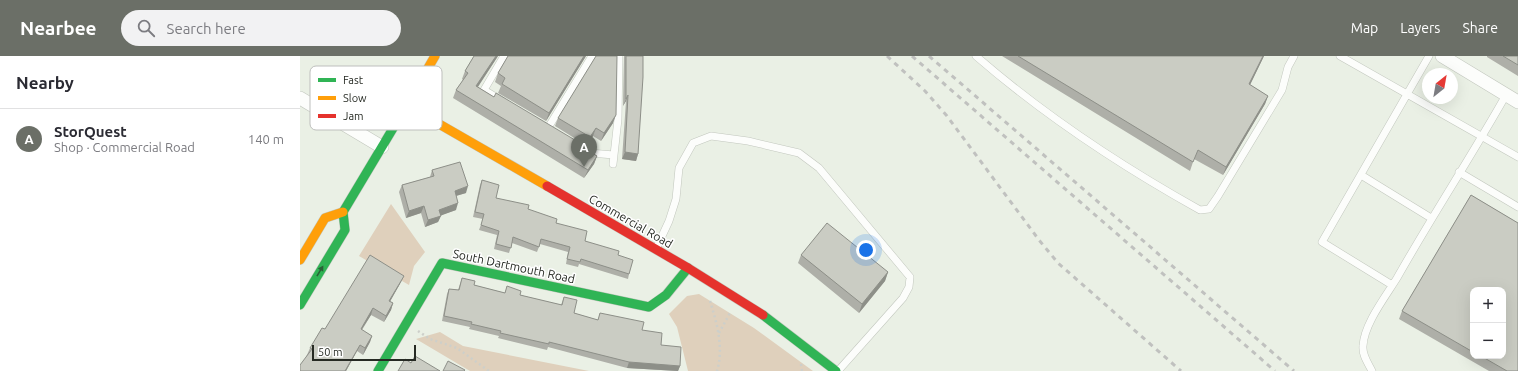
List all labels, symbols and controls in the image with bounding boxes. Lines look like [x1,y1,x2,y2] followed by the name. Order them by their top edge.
[121,10,401,46] search box
[20,17,97,39] text: Nearbee
[135,17,157,39] icon: search
[167,20,246,37] text: Search here
[1351,20,1378,36] text: Map
[1400,20,1440,36] text: Layers
[1462,20,1498,36] text: Share
[310,66,442,130] legend
[1422,68,1458,104] north arrow
[16,73,74,92] text: Nearby
[343,74,364,86] text: Fast
[343,92,367,104] text: Slow
[343,110,364,122] text: Jam
[54,123,127,140] text: StorQuest
[24,132,34,146] text: A
[248,132,284,146] text: 140 m
[571,134,597,167] pin: A
[54,140,195,154] text: Shop · Commercial Road
[587,192,675,250] street label: Commercial Road
[856,240,876,260] your location
[452,247,576,285] street label: South Dartmouth Road
[317,265,324,277] one-way arrow
[1470,287,1506,359] map controls
[1470,287,1506,323] button: +
[1470,323,1506,359] button: −
[312,343,416,362] scale bar
[318,346,342,358] text: 50 m

